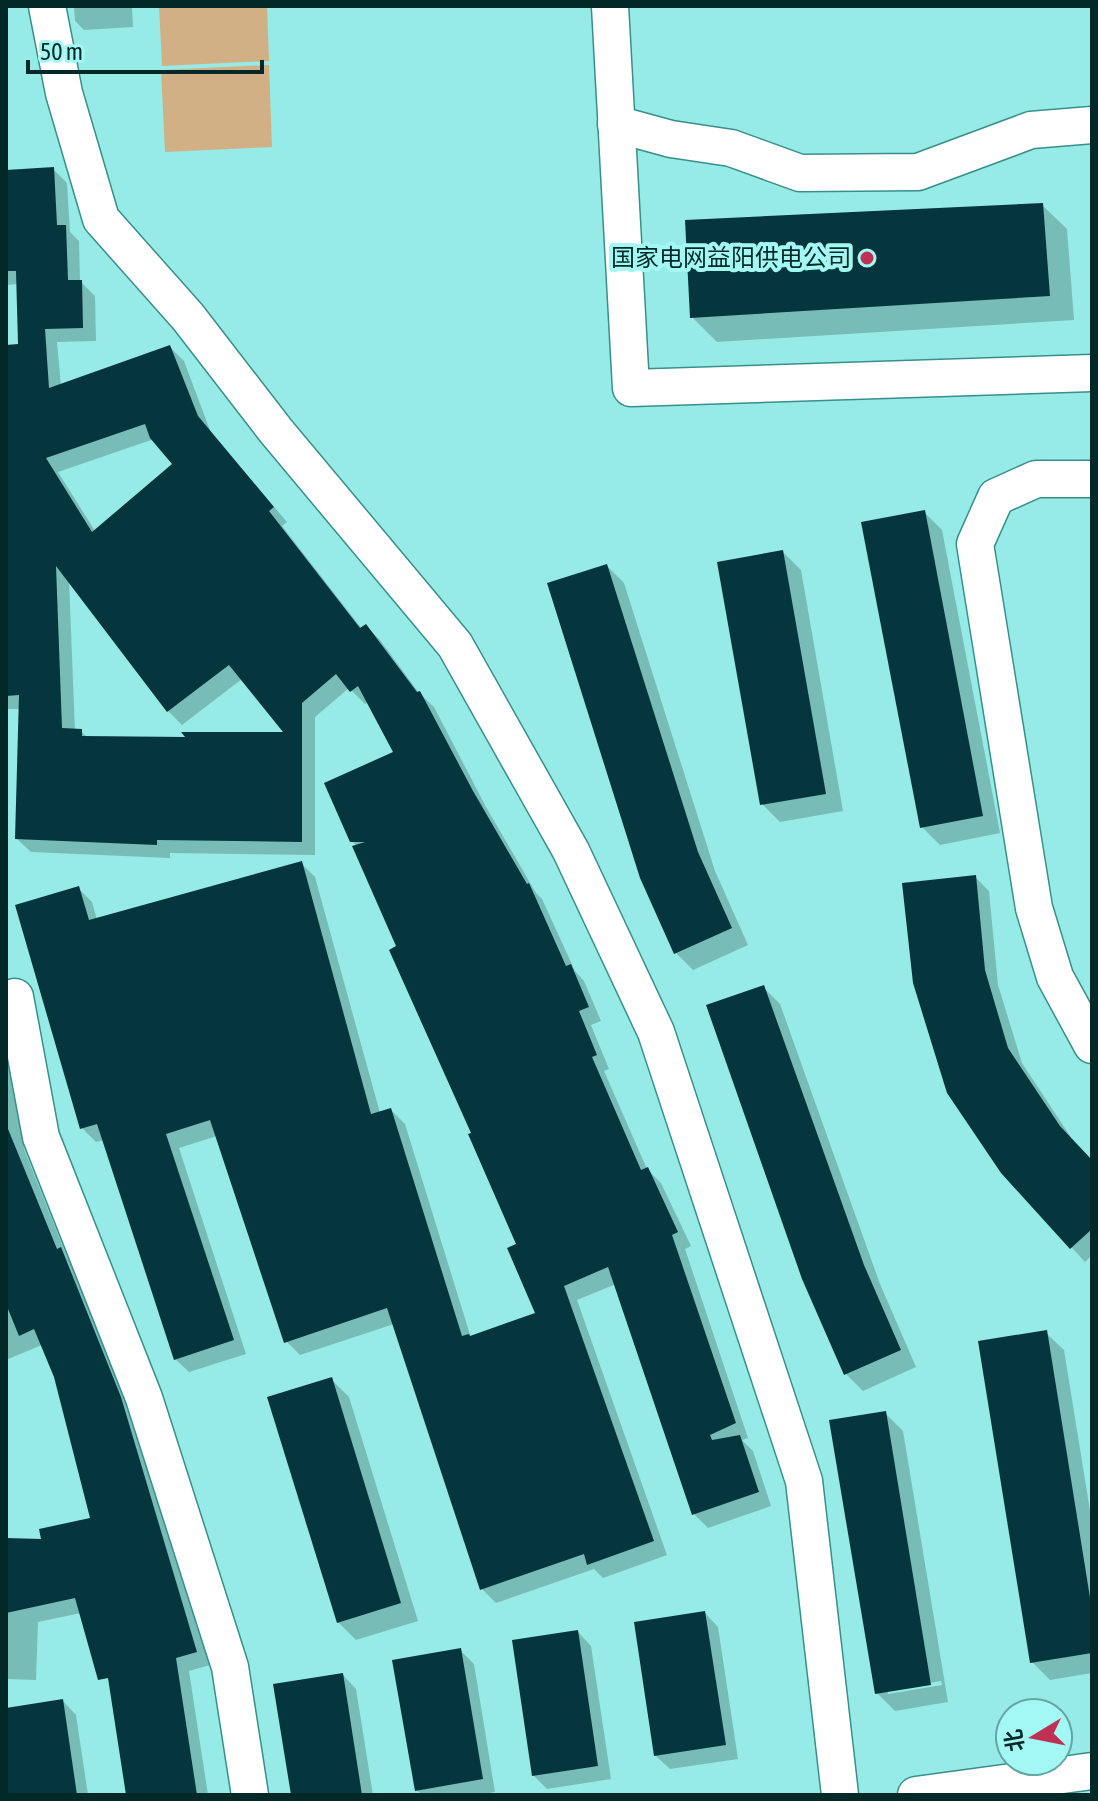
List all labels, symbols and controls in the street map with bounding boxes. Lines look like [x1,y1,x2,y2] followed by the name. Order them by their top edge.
[28,24,262,74] scale bar
[40,38,83,65] text: 50 m
[611,244,851,271] place label: 国家电网益阳供电公司
[858,249,876,267] marker: 国家电网益阳供电公司
[994,1697,1074,1777] north arrow
[1000,1727,1029,1754] text: 北

